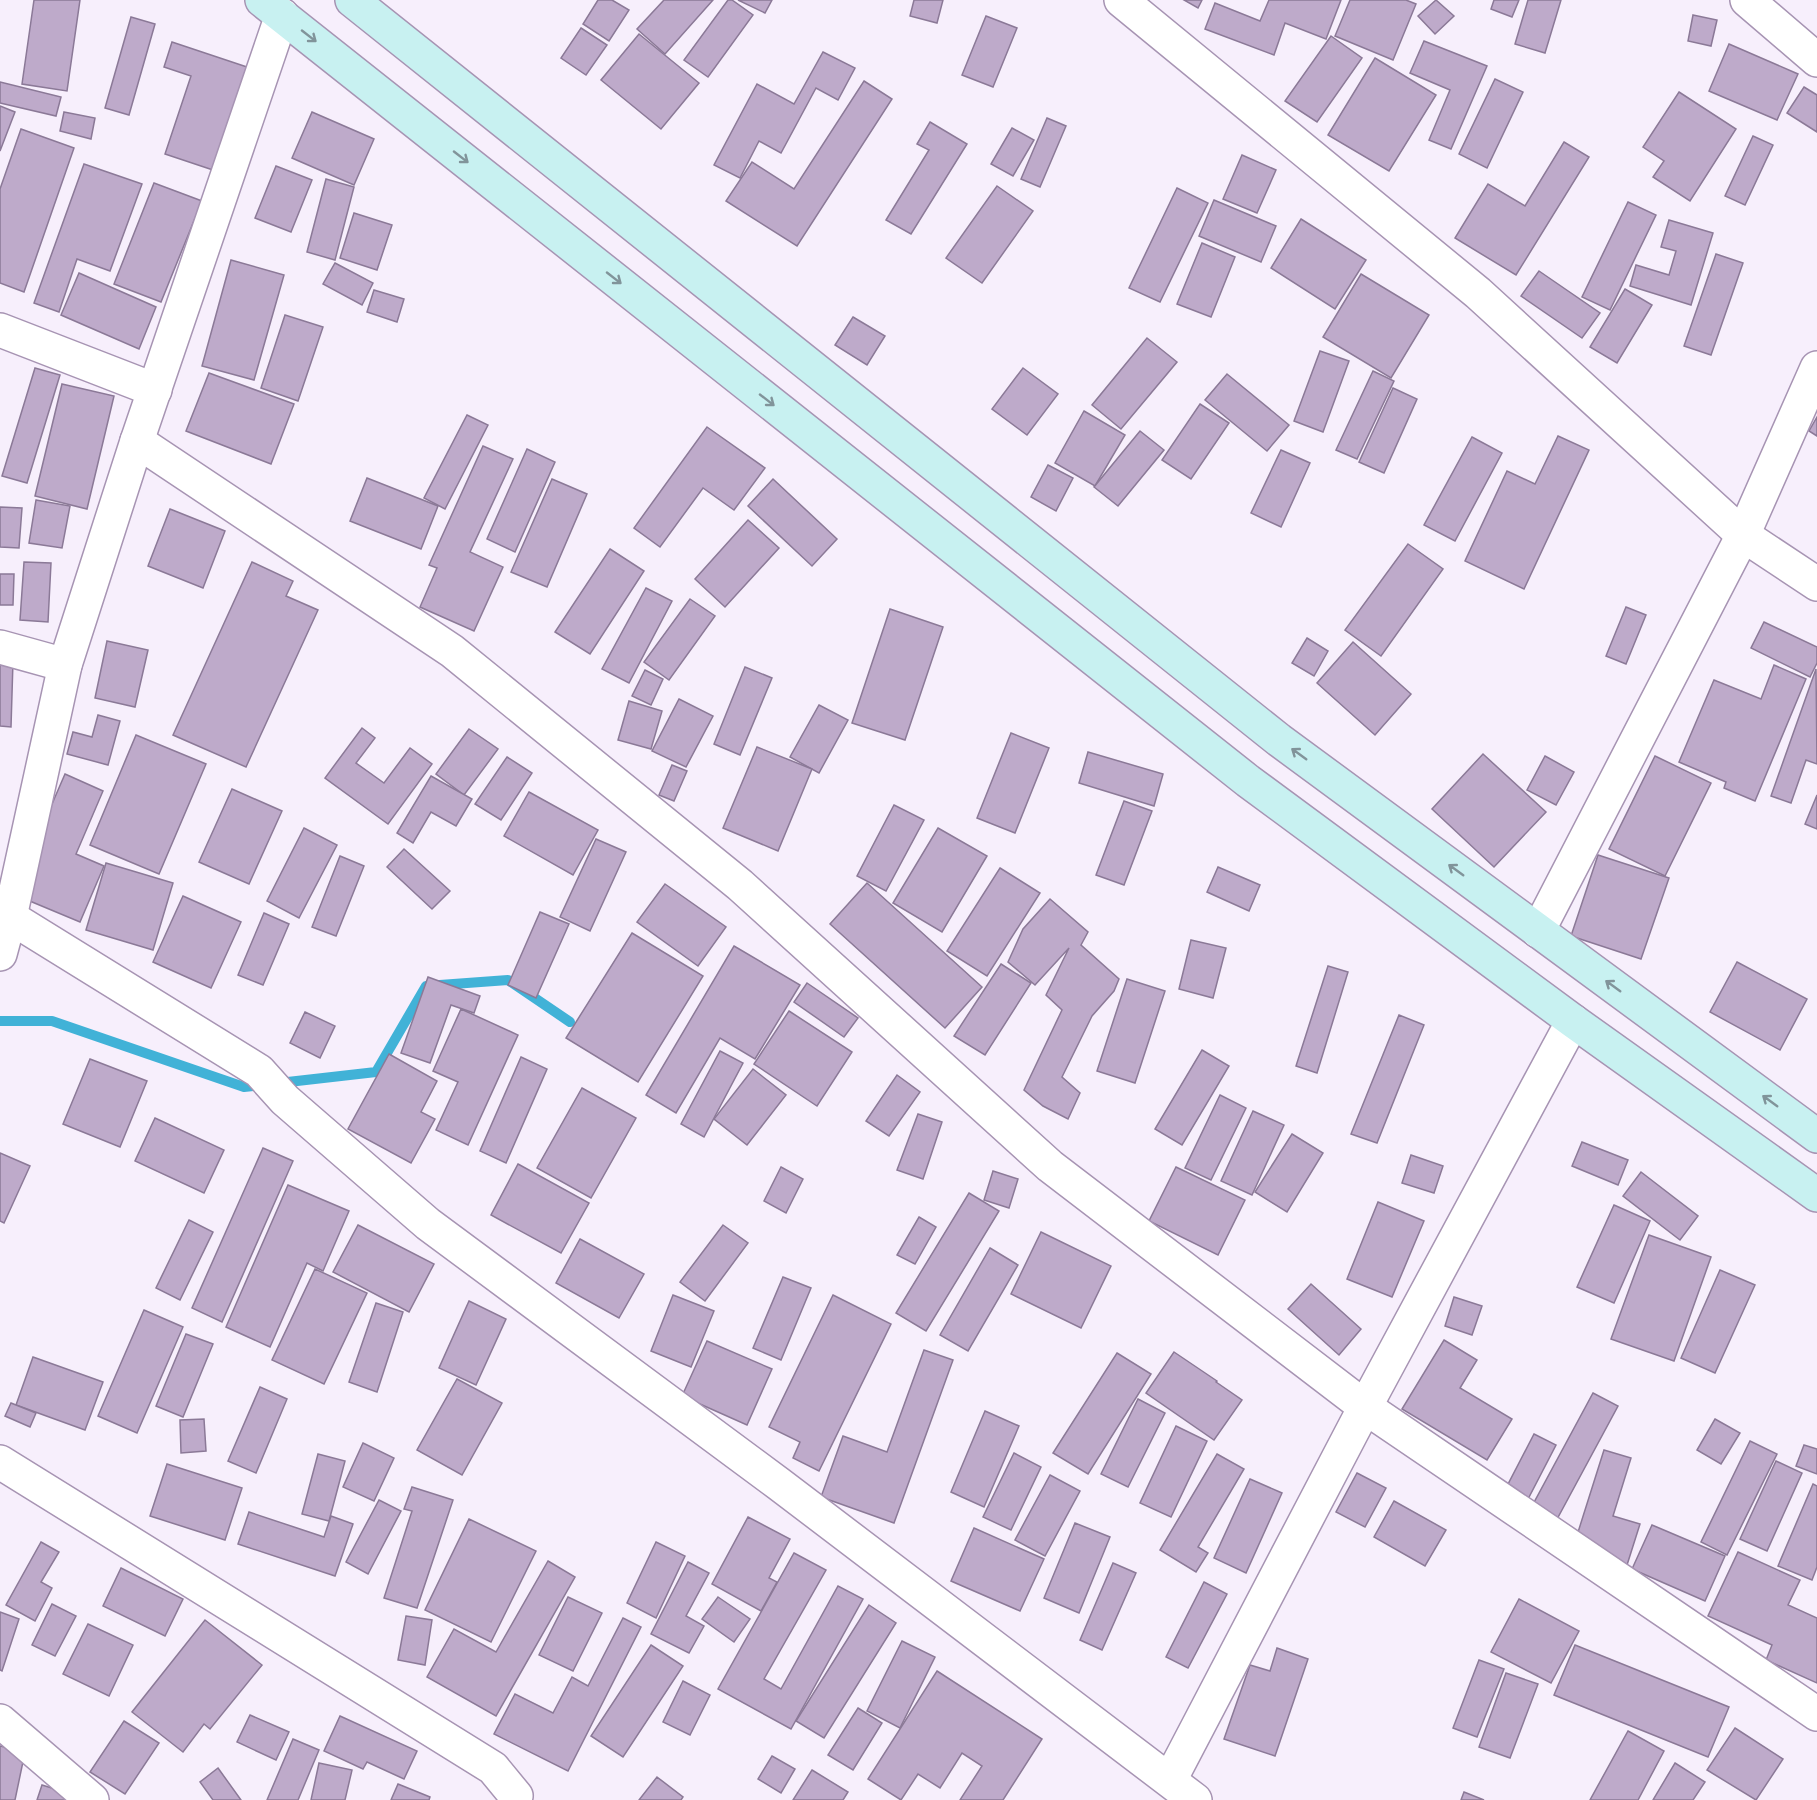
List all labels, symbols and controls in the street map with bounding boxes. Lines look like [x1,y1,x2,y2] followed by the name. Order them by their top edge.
[300,29,316,42] one-way arrow
[453,151,469,164] one-way arrow
[606,272,622,285] one-way arrow
[759,393,775,406] one-way arrow
[1291,748,1307,760] one-way arrow
[1448,864,1464,876] one-way arrow
[1605,979,1621,992] one-way arrow
[1762,1095,1778,1107] one-way arrow

